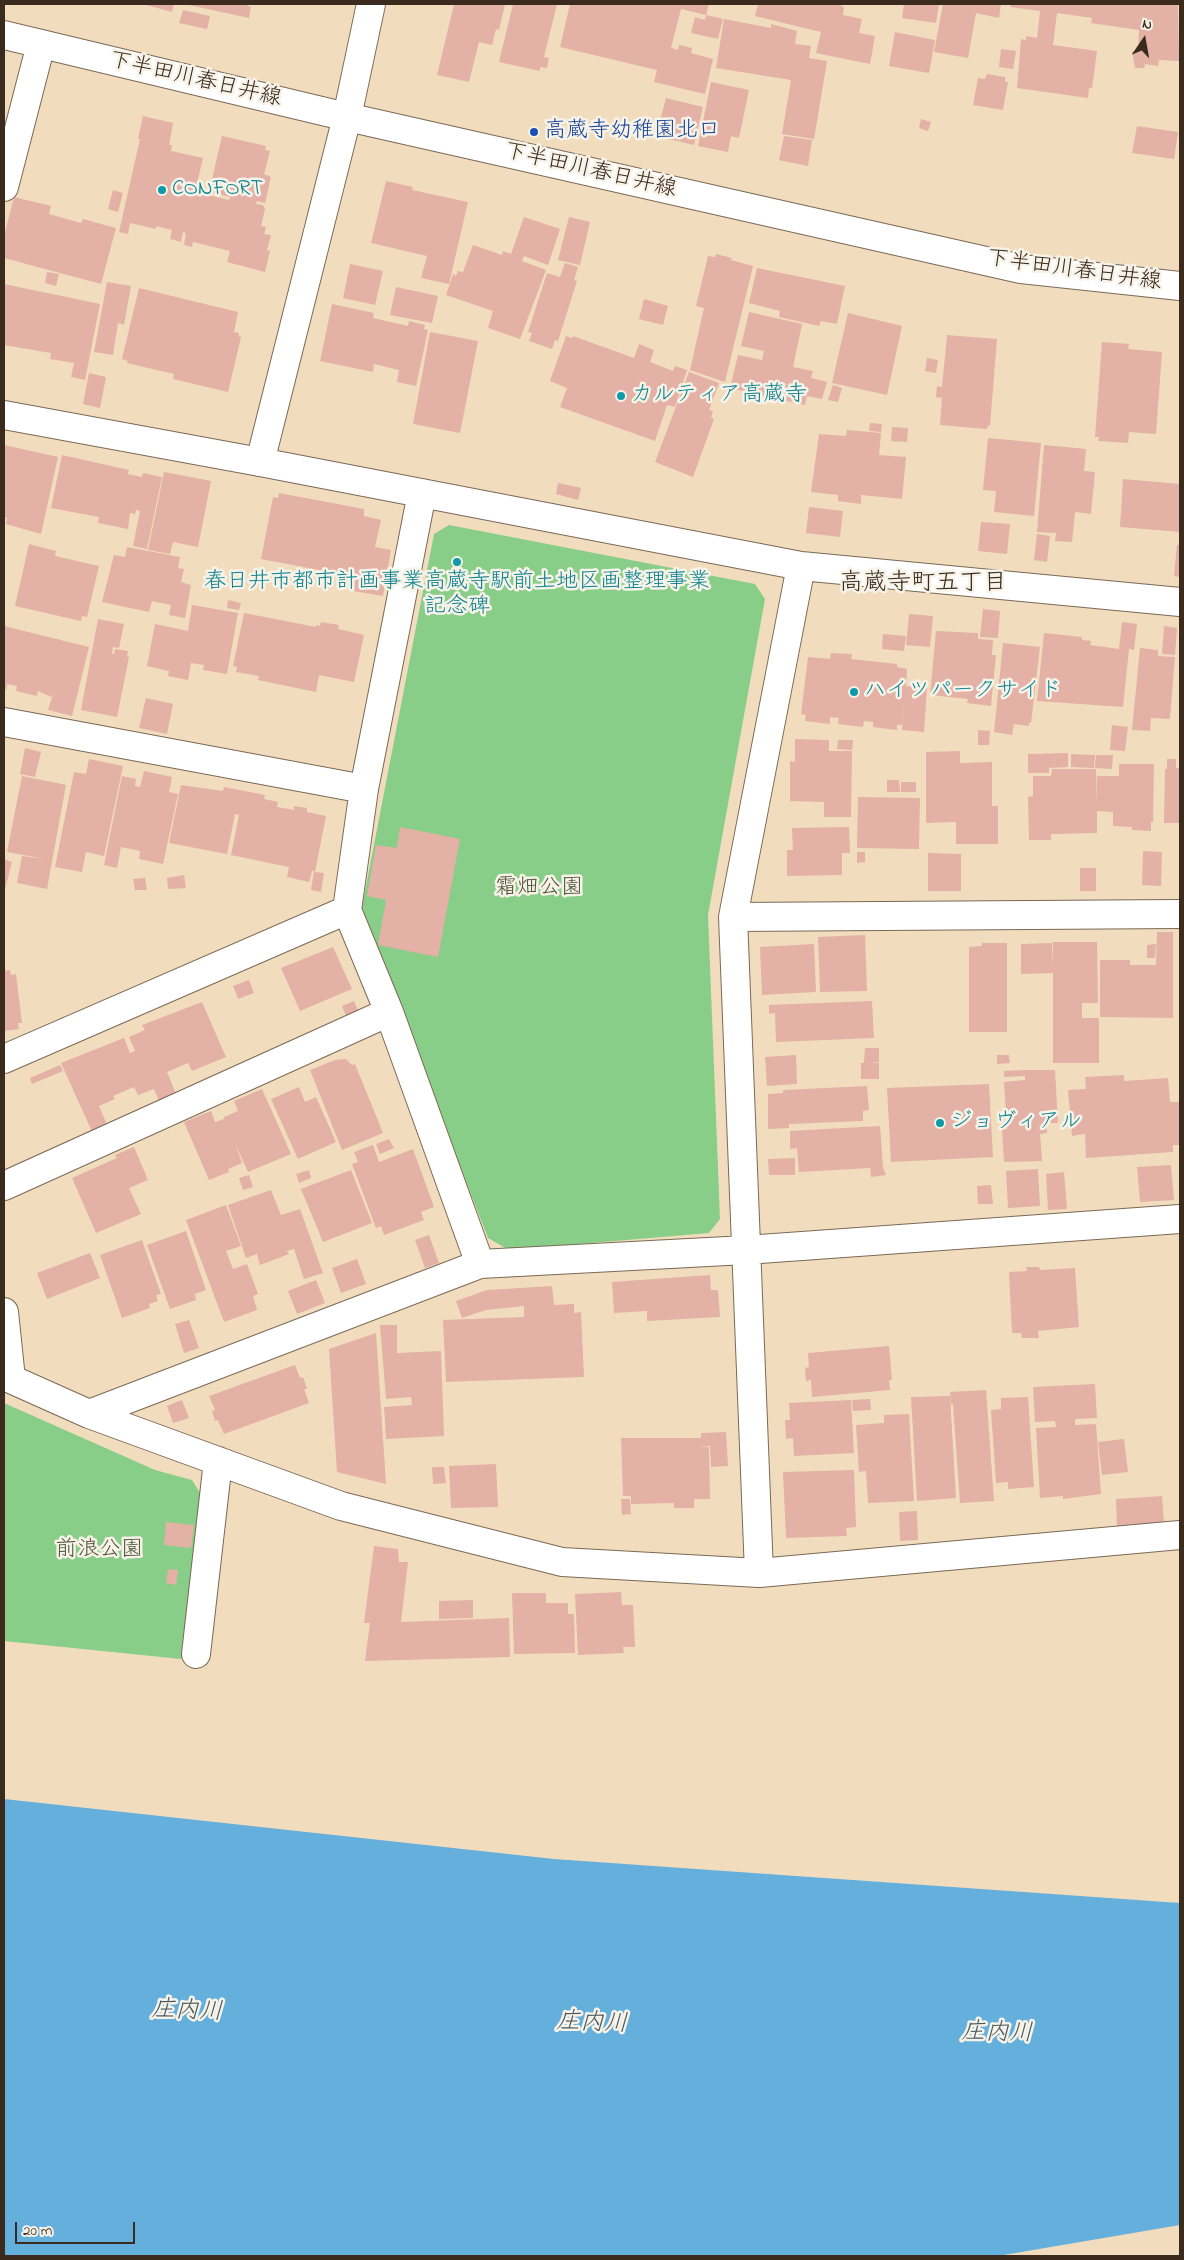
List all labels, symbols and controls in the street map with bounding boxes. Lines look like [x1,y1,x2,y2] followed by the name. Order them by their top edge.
[1140,14,1154,36] text: N
[1119,15,1169,65] north arrow
[106,48,284,114] street label: 下半田川春日井線
[544,119,720,145] place label: 高蔵寺幼稚園北口
[528,126,540,138] marker: 高蔵寺幼稚園北口
[501,139,679,205] street label: 下半田川春日井線
[172,177,263,203] place label: CONFORT
[156,184,168,196] marker: CONFORT
[985,247,1163,297] street label: 下半田川春日井線
[631,383,807,409] place label: カルティア高蔵寺
[615,390,627,402] marker: カルティア高蔵寺
[451,556,463,568] marker: 春日井市都市計画事業高蔵寺駅前土地区画整理事業 記念碑
[204,570,710,622] place label: 春日井市都市計画事業高蔵寺駅前土地区画整理事業 記念碑
[839,571,1007,599] district label: 高蔵寺町五丁目
[864,679,1062,705] place label: ハイツパークサイド
[848,686,860,698] marker: ハイツパークサイド
[495,876,583,902] park label: 霜畑公園
[950,1110,1082,1136] place label: ジョヴィアル
[934,1117,946,1129] marker: ジョヴィアル
[55,1538,143,1564] park label: 前浪公園
[151,1997,223,2029] water label: 庄内川
[556,2009,628,2041] water label: 庄内川
[961,2020,1033,2050] water label: 庄内川
[18,2212,138,2244] scale bar
[23,2220,52,2242] text: 20 m

